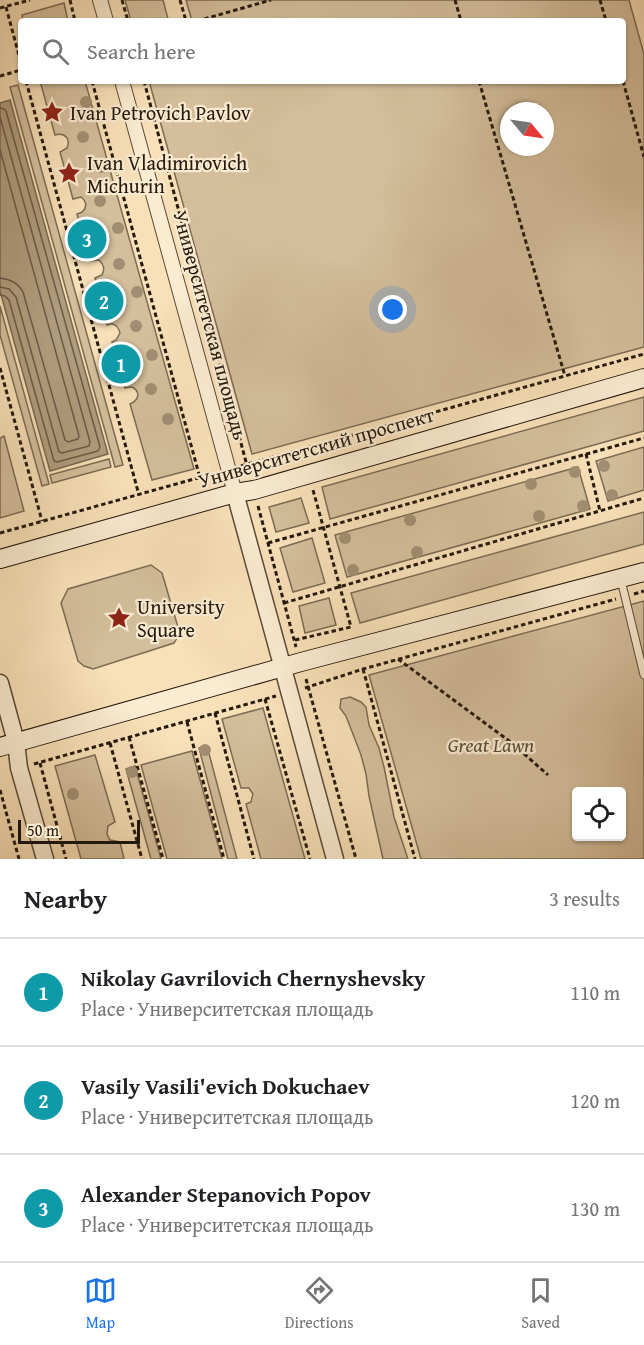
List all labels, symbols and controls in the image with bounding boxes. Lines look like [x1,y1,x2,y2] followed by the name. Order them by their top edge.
[18,18,626,84] search box
[39,35,72,68] icon: search
[87,35,196,67] text: Search here
[70,98,251,127] place label: Ivan Petrovich Pavlov
[39,99,65,125] place icon: Ivan Petrovich Pavlov
[500,102,554,156] north arrow
[87,148,247,200] place label: Ivan Vladimirovich Michurin
[56,160,82,186] place icon: Ivan Vladimirovich Michurin
[166,207,256,443] street label: Университетская площадь
[68,216,106,262] pin: 3
[84,278,124,324] pin: 2
[378,295,407,324] your location
[102,342,140,386] pin: 1
[194,399,438,495] street label: Университетский проспект
[137,592,225,644] place label: University Square
[106,605,132,631] place icon: University Square
[448,730,534,759] park label: Great Lawn
[572,787,626,841] map controls
[572,787,626,841] button: locate
[18,817,140,844] scale bar
[27,818,59,842] text: 50 m
[24,879,107,918] text: Nearby
[549,884,620,913] text: 3 results
[81,962,425,994] text: Nikolay Gavrilovich Chernyshevsky
[38,978,49,1007] text: 1
[570,978,620,1007] text: 110 m
[81,994,373,1023] text: Place · Университетская площадь
[81,1070,370,1102] text: Vasily Vasili'evich Dokuchaev
[38,1086,49,1115] text: 2
[570,1086,620,1115] text: 120 m
[81,1102,373,1131] text: Place · Университетская площадь
[81,1178,371,1210] text: Alexander Stepanovich Popov
[38,1194,49,1223] text: 3
[570,1194,620,1223] text: 130 m
[81,1210,373,1239] text: Place · Университетская площадь
[84,1274,117,1334] tab: Map
[285,1274,354,1334] tab: Directions
[521,1274,560,1334] tab: Saved

